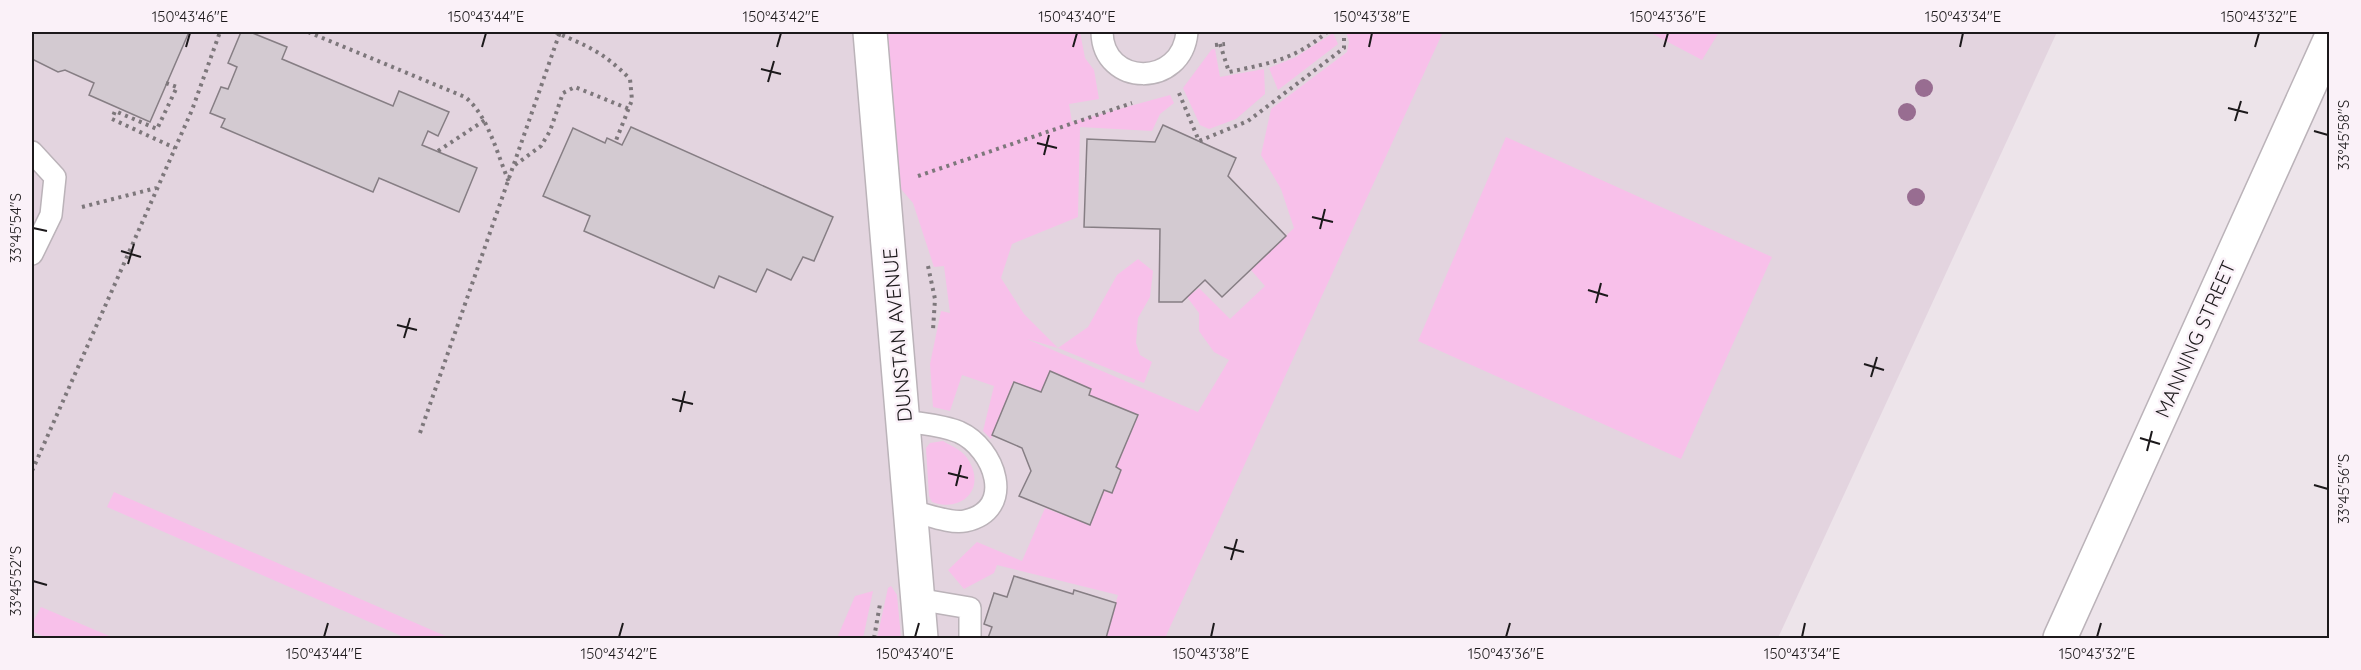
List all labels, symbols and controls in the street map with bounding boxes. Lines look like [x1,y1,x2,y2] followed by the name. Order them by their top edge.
[152,7,228,26] text: 150°43'46"E
[448,7,524,26] text: 150°43'44"E
[743,7,819,26] text: 150°43'42"E
[1038,7,1116,26] text: 150°43'40"E
[1334,7,1410,26] text: 150°43'38"E
[1630,7,1706,26] text: 150°43'36"E
[1925,7,2001,26] text: 150°43'34"E
[2221,7,2297,26] text: 150°43'32"E
[2334,100,2353,170] text: 33°45'58"S
[6,193,25,263] text: 33°45'54"S
[877,247,917,423] street label: DUNSTAN AVENUE
[2149,257,2241,421] street label: MANNING STREET
[2334,454,2353,524] text: 33°45'56"S
[6,546,25,616] text: 33°45'52"S
[286,644,362,663] text: 150°43'44"E
[581,644,657,663] text: 150°43'42"E
[876,644,954,663] text: 150°43'40"E
[1173,644,1249,663] text: 150°43'38"E
[1468,644,1544,663] text: 150°43'36"E
[1764,644,1840,663] text: 150°43'34"E
[2059,644,2135,663] text: 150°43'32"E

